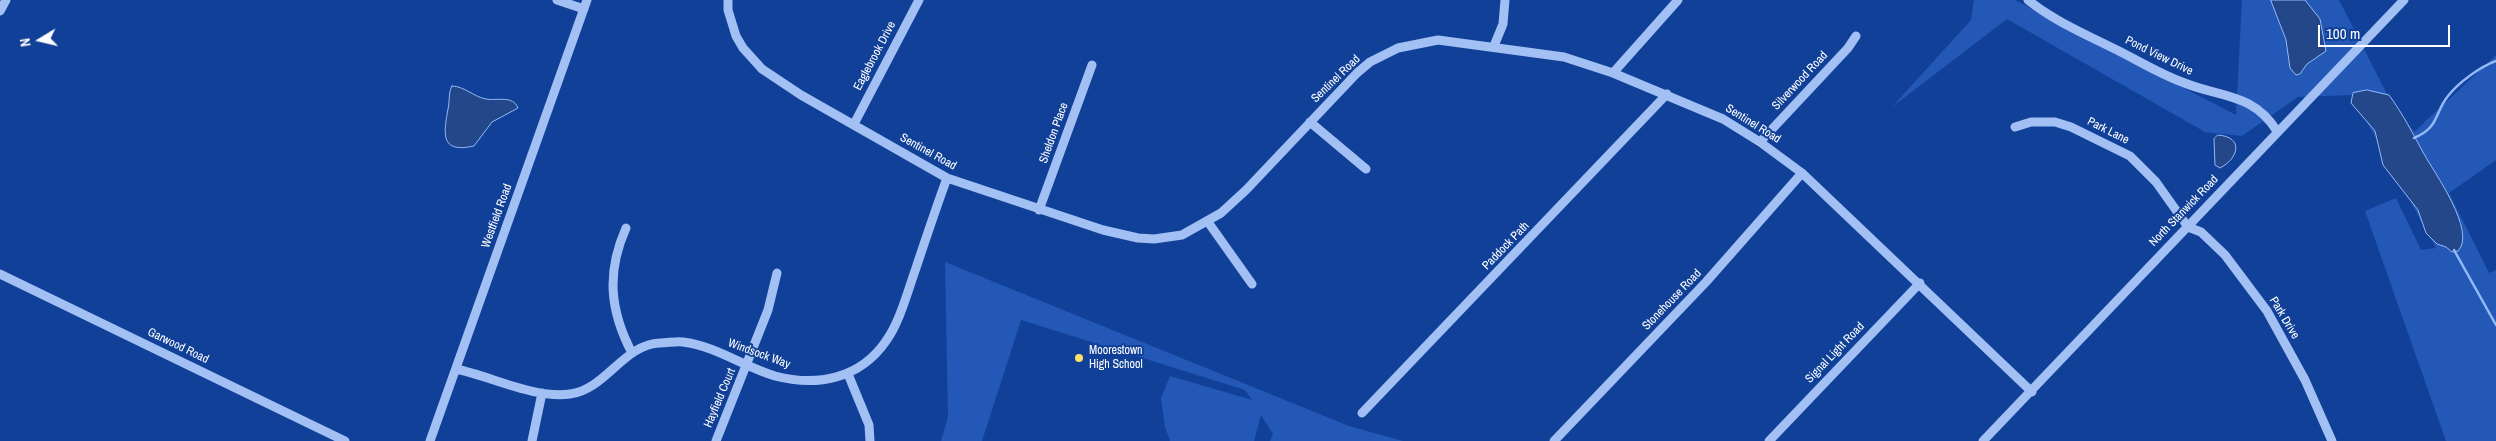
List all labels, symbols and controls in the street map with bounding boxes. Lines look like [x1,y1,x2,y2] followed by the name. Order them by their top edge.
[15,15,65,65] north arrow
[2321,15,2454,47] scale bar
[851,19,899,93] street label: Eaglebrook Drive
[2326,23,2360,44] text: 100 m
[2123,33,2195,79] street label: Pond View Drive
[16,37,35,48] text: N
[1769,49,1831,113] street label: Silverwood Road
[1309,52,1363,106] street label: Sentinel Road
[1036,101,1072,165] street label: Sheldon Place
[1723,101,1783,147] street label: Sentinel Road
[2085,114,2131,148] street label: Park Lane
[897,131,959,173] street label: Sentinel Road
[2147,173,2221,249] street label: North Stanwick Road
[479,182,515,250] street label: Westfield Road
[1480,219,1532,273] street label: Paddock Path
[1639,267,1705,333] street label: Stonehouse Road
[2266,294,2302,342] street label: Park Drive
[1802,320,1868,386] street label: Signal Light Road
[145,325,211,367] street label: Garwood Road
[726,336,792,372] street label: Windsock Way
[1089,344,1143,372] place label: Moorestown High School
[1073,352,1085,364] marker: Moorestown High School
[701,366,739,430] street label: Hayfield Court

